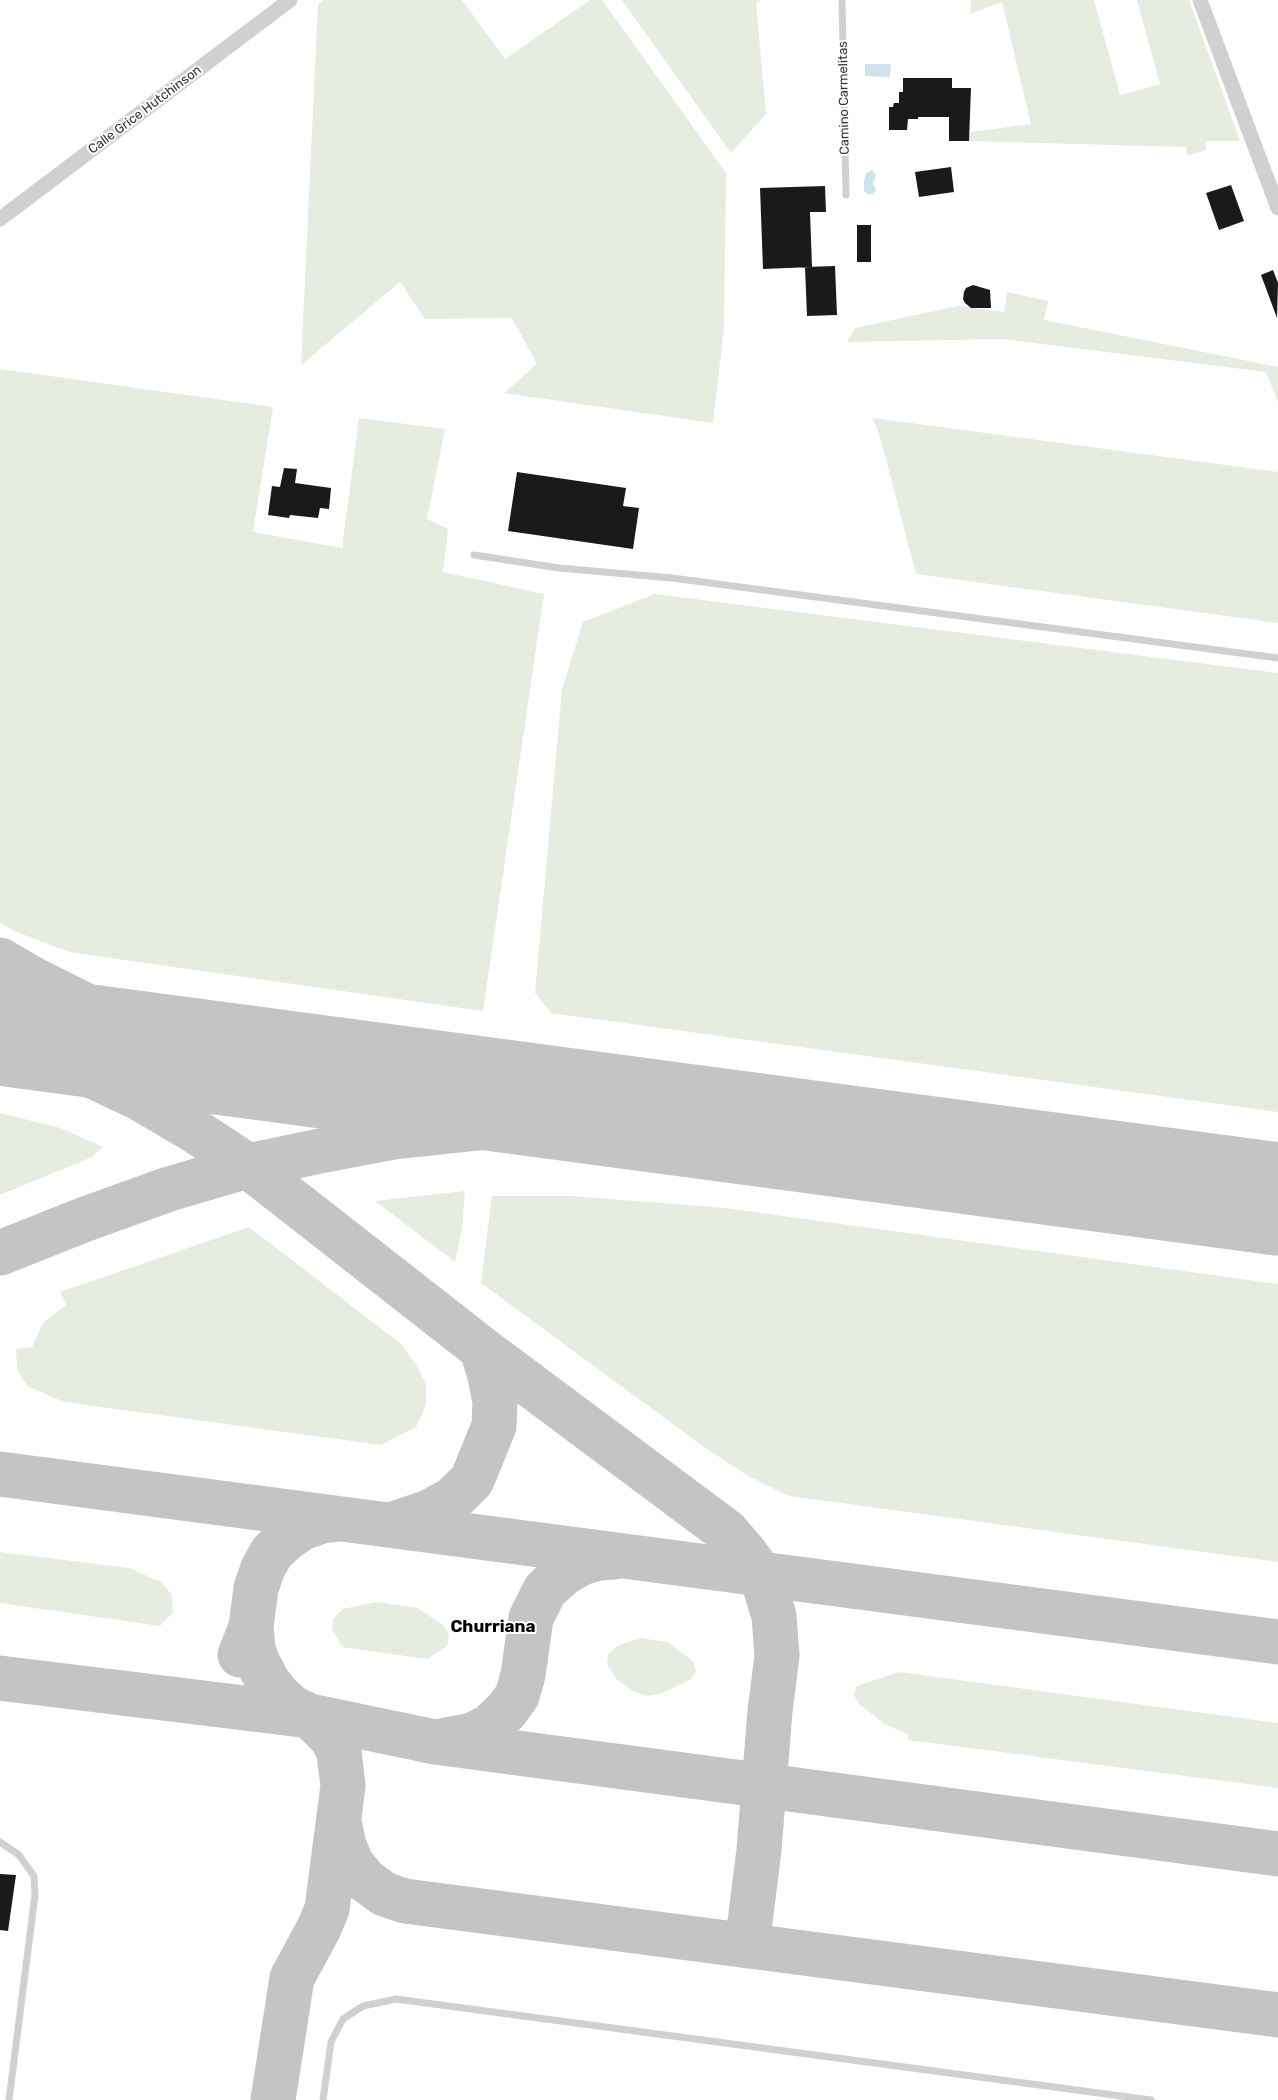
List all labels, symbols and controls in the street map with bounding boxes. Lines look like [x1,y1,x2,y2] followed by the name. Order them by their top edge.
[835,41,853,155] street label: Camino Carmelitas
[85,62,205,158] street label: Calle Grice Hutchinson
[450,1617,536,1637] district label: Churriana

